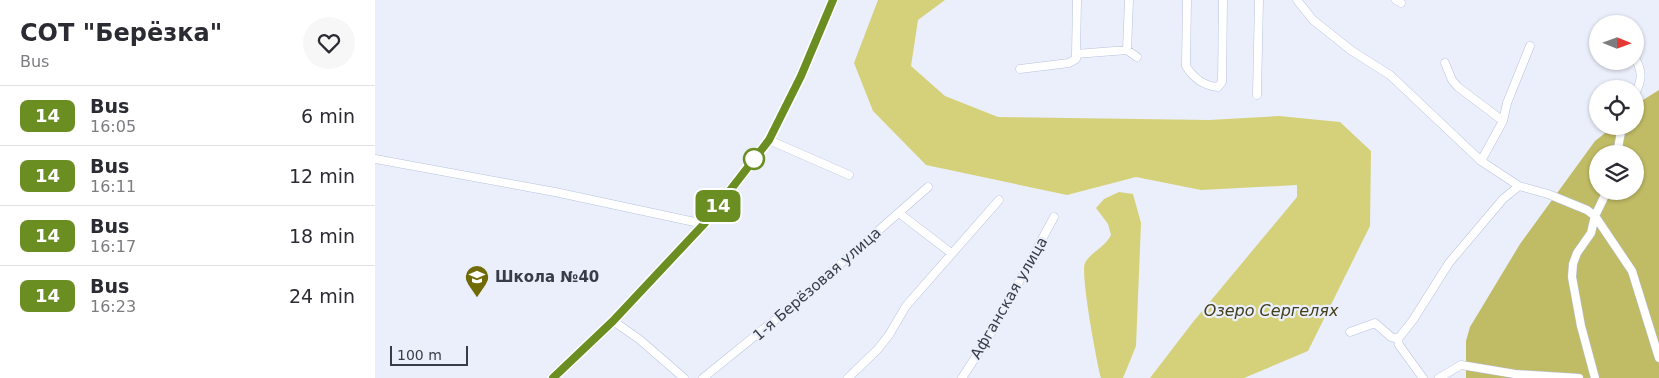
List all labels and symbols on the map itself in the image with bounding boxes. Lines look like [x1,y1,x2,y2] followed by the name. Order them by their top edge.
[1589,15,1644,70] north arrow
[743,148,765,170] unlabelled marker
[695,190,741,222] line badge: 14
[749,224,885,344] street label: 1-я Берёзовая улица
[967,234,1051,362] street label: Афганская улица
[464,264,490,298] school or university icon: Школа №40
[495,268,599,286] place label: Школа №40
[1204,301,1339,320] water label: Озеро Сергелях
[390,343,467,366] scale bar

